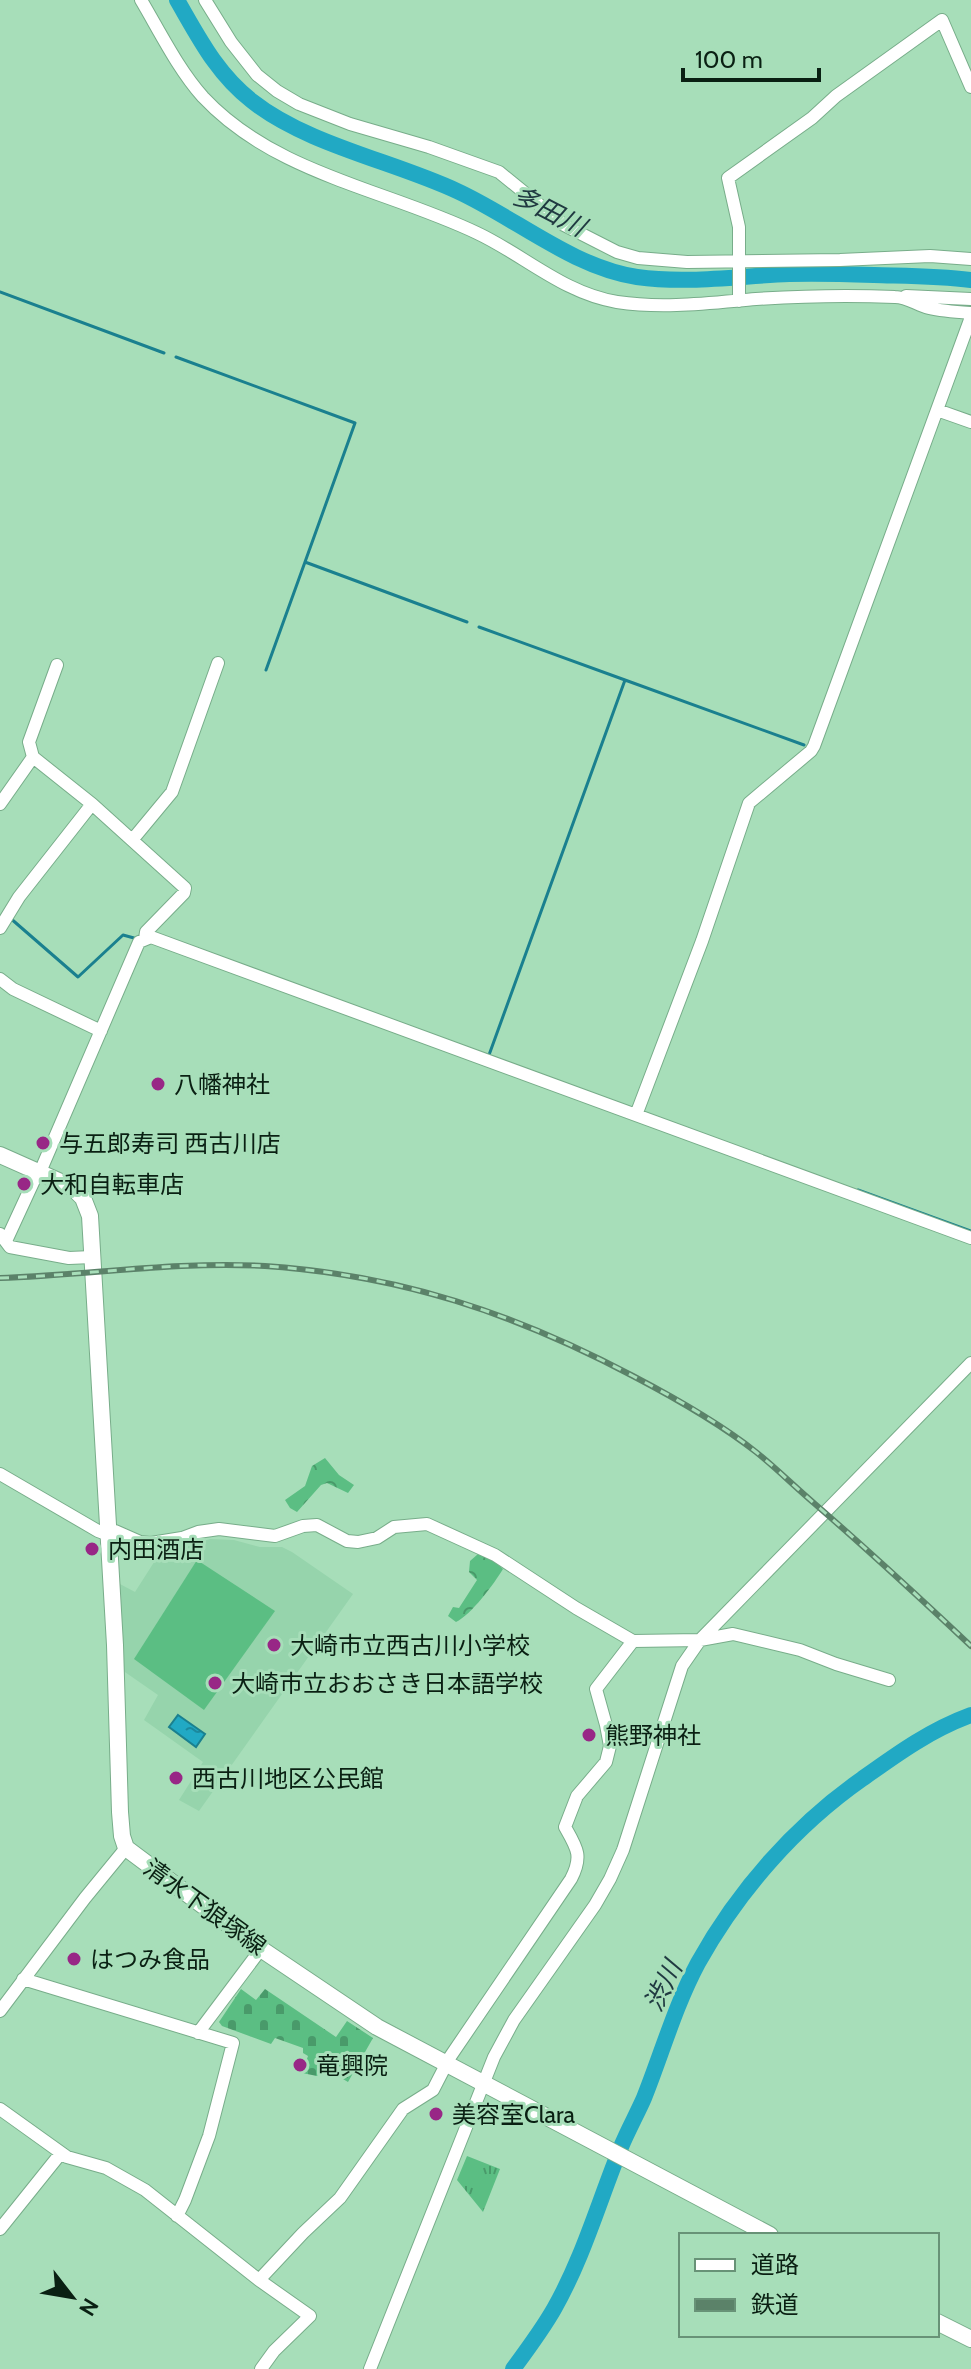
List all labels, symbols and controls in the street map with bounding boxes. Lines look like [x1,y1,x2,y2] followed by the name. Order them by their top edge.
[683,32,819,82] scale bar
[695,45,763,74] text: 100 m
[507,179,594,244] water label: 多田川
[174,1070,270,1099] place label: 八幡神社
[149,1075,167,1093] marker: 八幡神社
[59,1129,280,1158] place label: 与五郎寿司 西古川店
[34,1134,52,1152] marker: 与五郎寿司 西古川店
[40,1170,184,1199] place label: 大和自転車店
[15,1175,33,1193] marker: 大和自転車店
[108,1535,204,1564] place label: 内田酒店
[83,1540,101,1558] marker: 内田酒店
[290,1631,530,1660] place label: 大崎市立西古川小学校
[265,1636,283,1654] marker: 大崎市立西古川小学校
[231,1669,543,1698] place label: 大崎市立おおさき日本語学校
[206,1674,224,1692] marker: 大崎市立おおさき日本語学校
[605,1721,701,1750] place label: 熊野神社
[580,1726,598,1744] marker: 熊野神社
[192,1764,384,1793] place label: 西古川地区公民館
[167,1769,185,1787] marker: 西古川地区公民館
[138,1853,272,1961] street label: 清水下狼塚線
[90,1945,210,1974] place label: はつみ食品
[65,1950,83,1968] marker: はつみ食品
[637,1953,690,2016] water label: 渋川
[316,2051,388,2080] place label: 竜興院
[291,2056,309,2074] marker: 竜興院
[452,2100,575,2129] place label: 美容室Clara
[427,2105,445,2123] marker: 美容室Clara
[679,2233,939,2337] legend
[751,2250,799,2279] text: 道路
[32,2257,112,2337] north arrow
[751,2290,799,2319] text: 鉄道
[73,2293,104,2321] text: N

